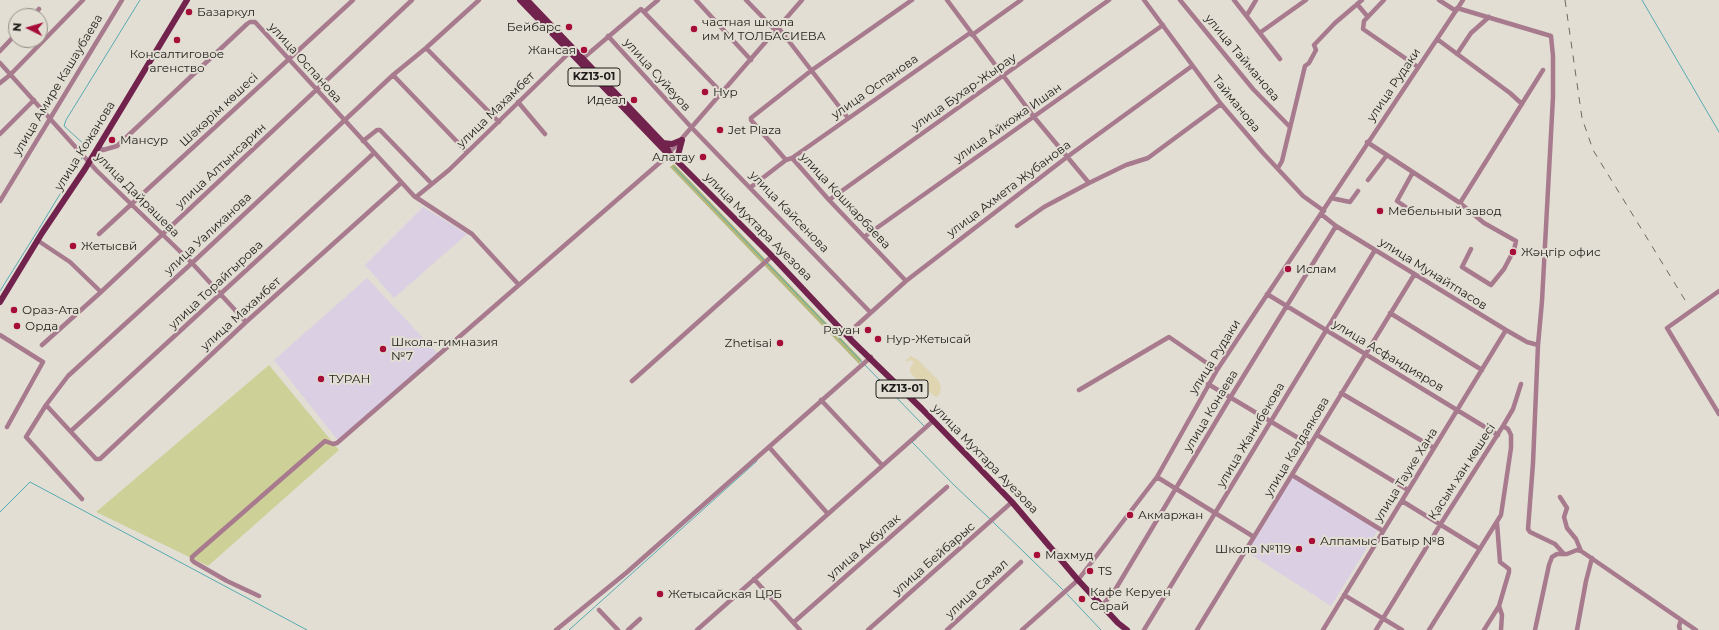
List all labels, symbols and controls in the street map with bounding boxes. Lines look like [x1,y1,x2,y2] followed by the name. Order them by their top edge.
[197,5,255,19] place label: Базаркул
[184,7,194,17] marker: Базаркул
[8,8,48,48] north arrow
[10,12,106,158] street label: улица Амире Кашаубаева
[1201,12,1283,104] street label: улица Тайманова
[702,15,826,43] place label: частная школа им М ТОЛБАСИЕВА
[265,20,345,106] street label: улица Оспанова
[507,20,561,34] place label: Бейбарс
[10,22,24,32] text: N
[564,22,574,32] marker: Бейбарс
[689,24,699,34] marker: частная школа им М ТОЛБАСИЕВА
[172,35,182,45] marker: Консалтиговое агенство
[621,36,693,114] street label: улица Суйеуов
[528,43,576,57] place label: Жансая
[579,45,589,55] marker: Жансая
[1364,46,1424,124] street label: улица Рудаки
[130,47,224,75] place label: Консалтиговое агенство
[909,50,1019,134] street label: улица Бухар-Жырау
[829,52,921,122] street label: улица Оспанова
[568,68,620,86] road number: KZ13-01
[454,69,538,151] street label: улица Махамбет
[177,70,261,150] street label: Шәкәрім көшесі
[1209,73,1263,135] street label: Тайманова
[951,80,1065,166] street label: улица Айкожа Ишан
[713,85,738,99] place label: Нур
[700,87,710,97] marker: Нур
[586,93,626,107] place label: Идеал
[629,95,639,105] marker: Идеал
[52,99,118,193] street label: улица Кожанова
[173,120,269,212] street label: улица Алтынсарин
[728,123,781,137] place label: Jet Plaza
[715,125,725,135] marker: Jet Plaza
[120,133,168,147] place label: Мансур
[107,135,117,145] marker: Мансур
[944,138,1074,240] street label: улица Ахмета Жубанова
[92,150,182,240] street label: улица Дайрашева
[652,150,695,164] place label: Алатау
[797,150,893,252] street label: улица Кошкарбаева
[698,152,708,162] marker: Алатау
[746,168,832,256] street label: улица Кайсенова
[701,170,815,284] street label: улица Мухтара Ауезова
[161,190,255,278] street label: улица Уалиханова
[1388,204,1502,218] place label: Мебельный завод
[1375,206,1385,216] marker: Мебельный завод
[1376,235,1490,313] street label: улица Мунайтпасов
[166,238,266,332] street label: улица Торайгырова
[81,239,137,253] place label: Жетысвй
[68,241,78,251] marker: Жетысвй
[1521,245,1601,259] place label: Жәңгір офис
[1508,247,1518,257] marker: Жәңгір офис
[1296,262,1336,276] place label: Ислам
[1283,264,1293,274] marker: Ислам
[198,274,284,354] street label: улица Махамбет
[22,303,79,317] place label: Ораз-Ата
[9,305,19,315] marker: Ораз-Ата
[1186,317,1244,397] street label: улица Рудаки
[1330,317,1446,395] street label: улица Асфандияров
[25,319,58,333] place label: Орда
[12,321,22,331] marker: Орда
[823,323,860,337] place label: Рауан
[863,325,873,335] marker: Рауан
[886,332,971,346] place label: Нур-Жетысай
[873,334,883,344] marker: Нур-Жетысай
[391,335,498,363] place label: Школа-гимназия №7
[725,336,772,350] place label: Zhetisai
[775,338,785,348] marker: Zhetisai
[378,344,388,354] marker: Школа-гимназия №7
[1181,367,1241,455] street label: улица Конаева
[329,372,370,386] place label: ТУРАН
[316,374,326,384] marker: ТУРАН
[876,380,928,398] road number: KZ13-01
[1214,380,1288,490] street label: улица Жанибекова
[1261,394,1333,500] street label: улица Калдаякова
[929,401,1041,517] street label: улица Мухтара Ауезова
[1425,421,1499,523] street label: Қасым хан көшесі
[1371,425,1441,525] street label: улица Тауке Хана
[1138,508,1203,522] place label: Акмаржан
[1125,510,1135,520] marker: Акмаржан
[825,511,903,583] street label: улица Акбулак
[890,519,978,599] street label: улица Бейбарыс
[1320,534,1445,548] place label: Алпамыс Батыр №8
[1307,536,1317,546] marker: Алпамыс Батыр №8
[1215,542,1291,556] place label: Школа №119
[1294,544,1304,554] marker: Школа №119
[1045,548,1094,562] place label: Махмуд
[1032,550,1042,560] marker: Махмуд
[943,556,1011,622] street label: улица Самал
[1098,564,1112,578] place label: TS
[1085,566,1095,576] marker: TS
[1090,585,1171,613] place label: Кафе Керуен Сарай
[668,587,782,601] place label: Жетысайская ЦРБ
[655,589,665,599] marker: Жетысайская ЦРБ
[1077,594,1087,604] marker: Кафе Керуен Сарай

